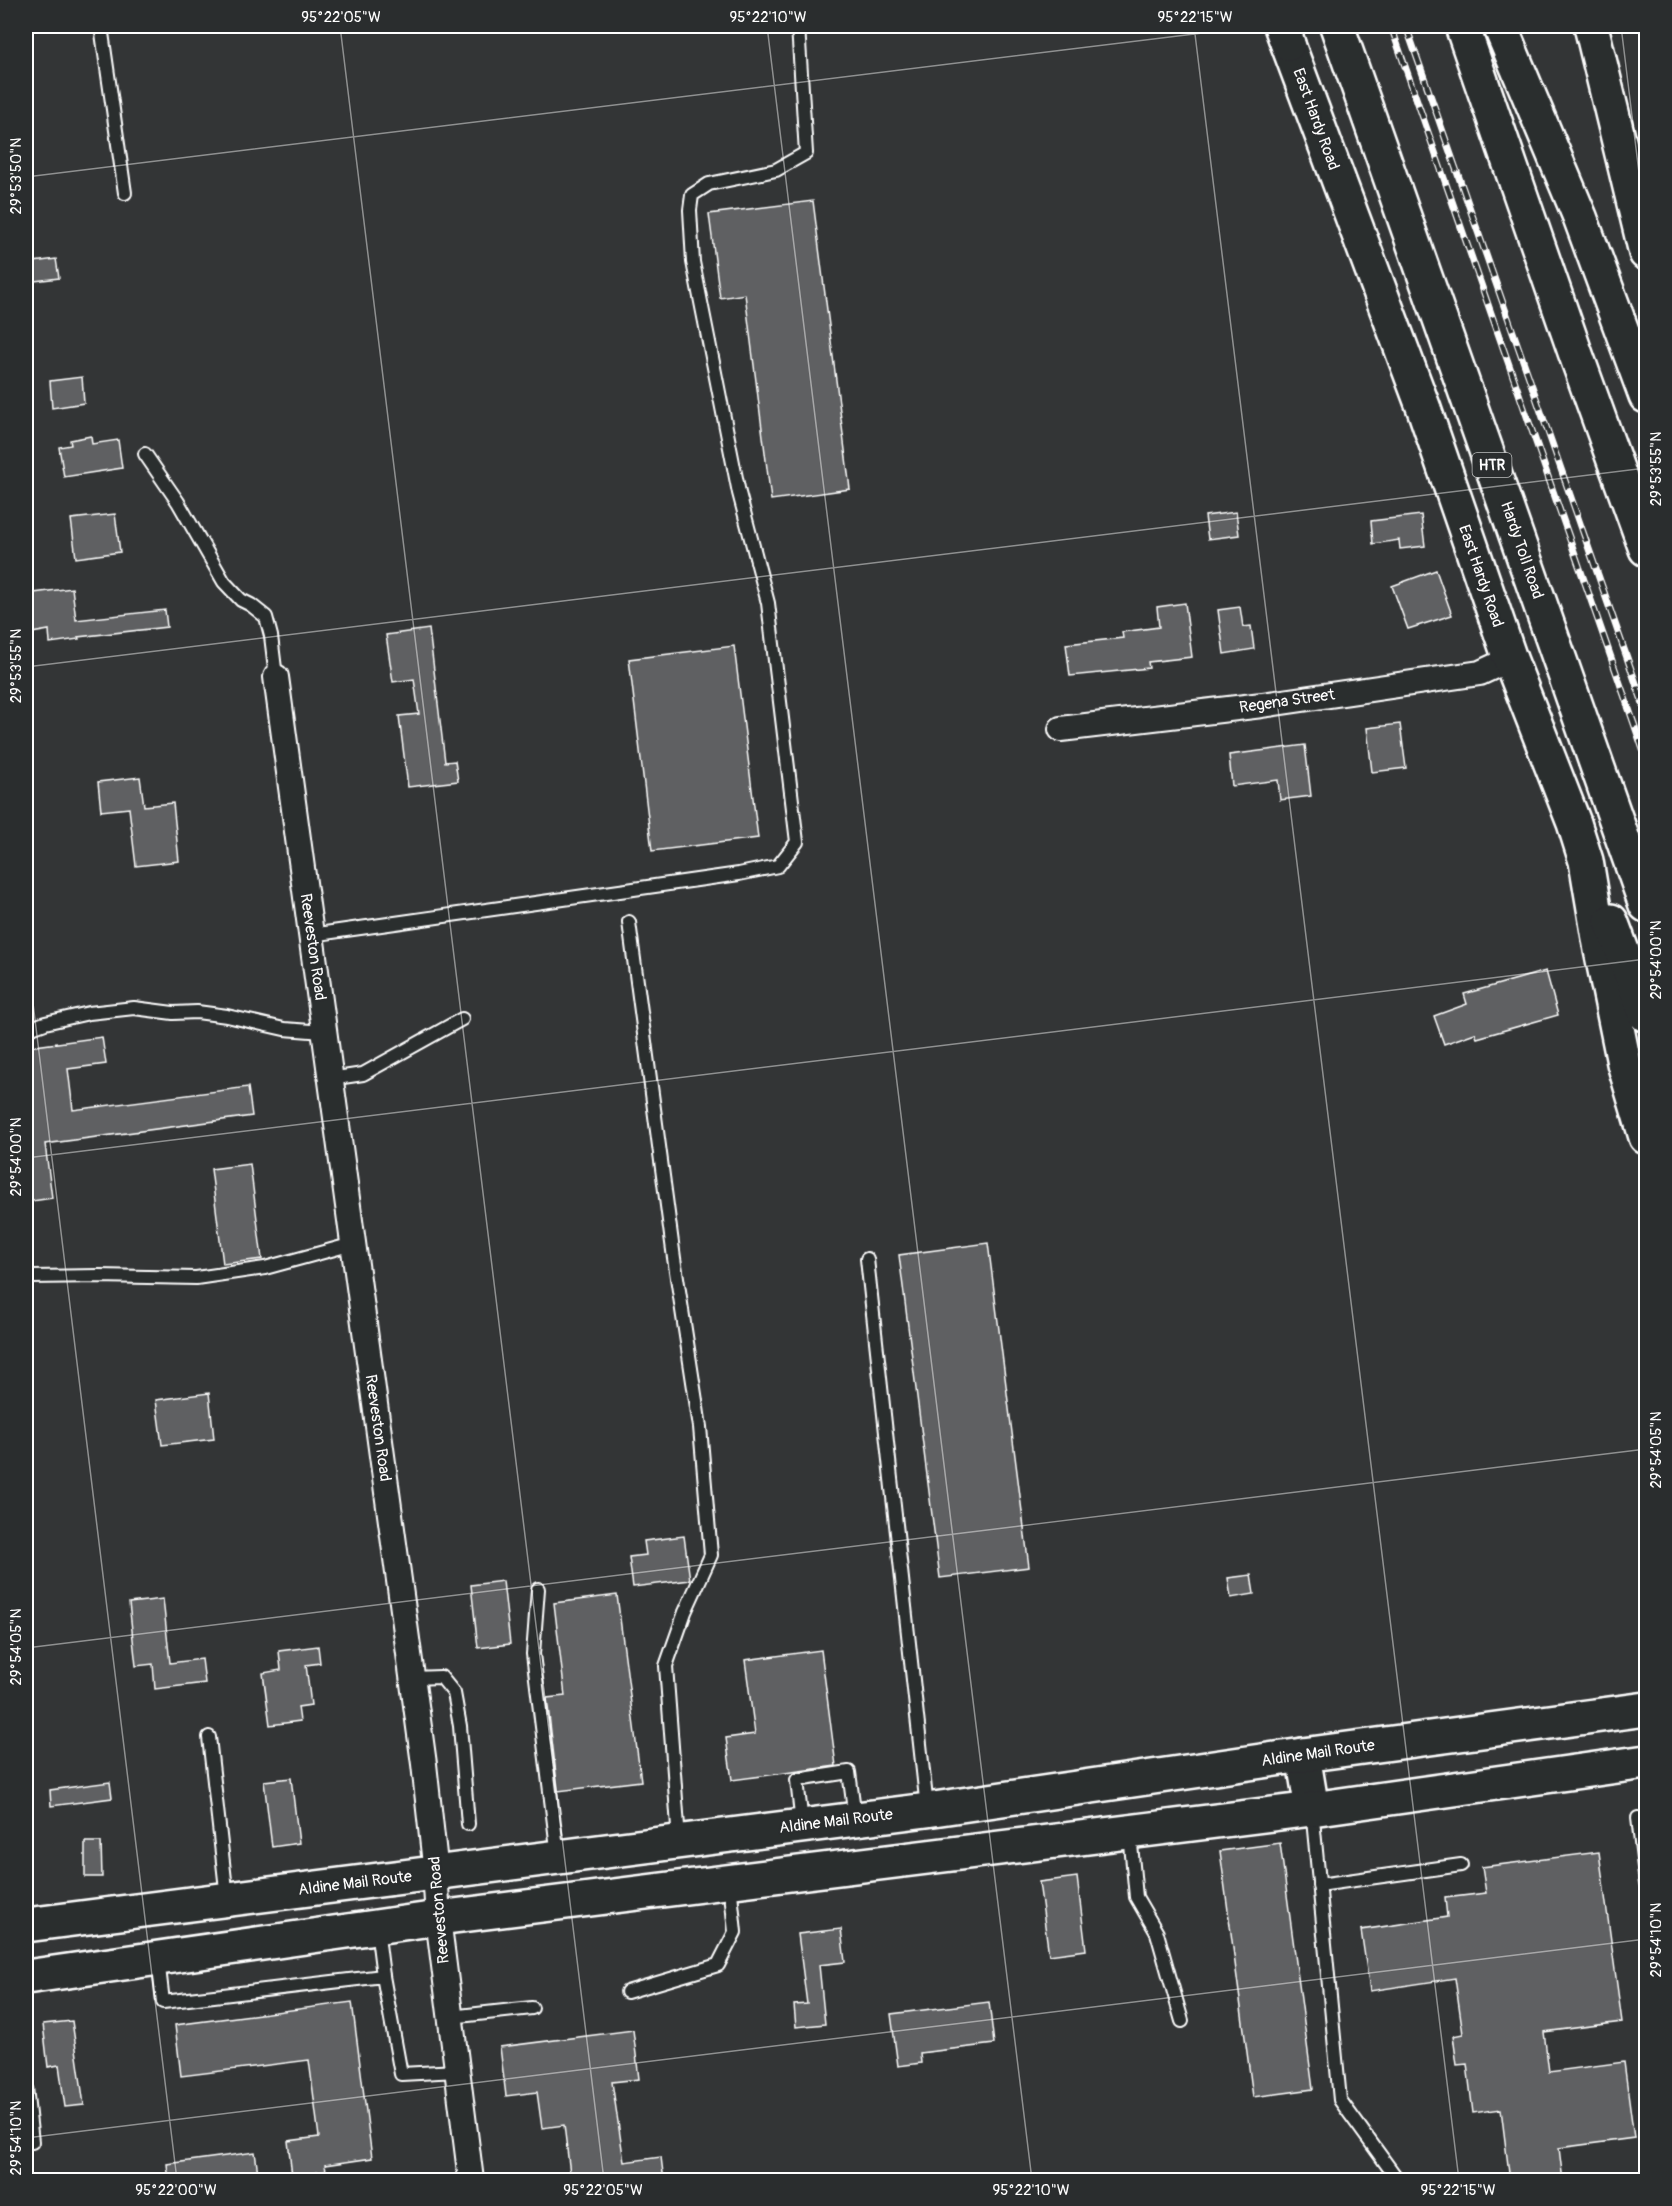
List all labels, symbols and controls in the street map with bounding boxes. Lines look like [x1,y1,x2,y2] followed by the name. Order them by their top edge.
[301,8,381,27] text: 95°22'05"W
[729,8,807,27] text: 95°22'10"W
[1157,8,1233,27] text: 95°22'15"W
[1288,65,1344,173] street label: East Hardy Road
[7,138,26,214] text: 29°53'50"N
[1647,432,1666,506] text: 29°53'55"N
[1472,453,1512,477] road number: HTR
[1496,498,1548,602] street label: Hardy Toll Road
[1454,522,1508,630] street label: East Hardy Road
[7,629,26,703] text: 29°53'55"N
[1238,684,1337,718] street label: Regena Street
[296,892,330,1002] street label: Reeveston Road
[1647,920,1666,1000] text: 29°54'00"N
[7,1117,26,1197] text: 29°54'00"N
[361,1373,395,1483] street label: Reeveston Road
[1647,1411,1666,1489] text: 29°54'05"N
[7,1608,26,1686] text: 29°54'05"N
[1260,1735,1376,1771] street label: Aldine Mail Route
[778,1804,894,1838] street label: Aldine Mail Route
[424,1855,454,1965] street label: Reeveston Road
[297,1866,413,1900] street label: Aldine Mail Route
[1647,1903,1666,1977] text: 29°54'10"N
[7,2101,26,2175] text: 29°54'10"N
[135,2181,217,2200] text: 95°22'00"W
[563,2181,643,2200] text: 95°22'05"W
[992,2181,1070,2200] text: 95°22'10"W
[1420,2181,1496,2200] text: 95°22'15"W

